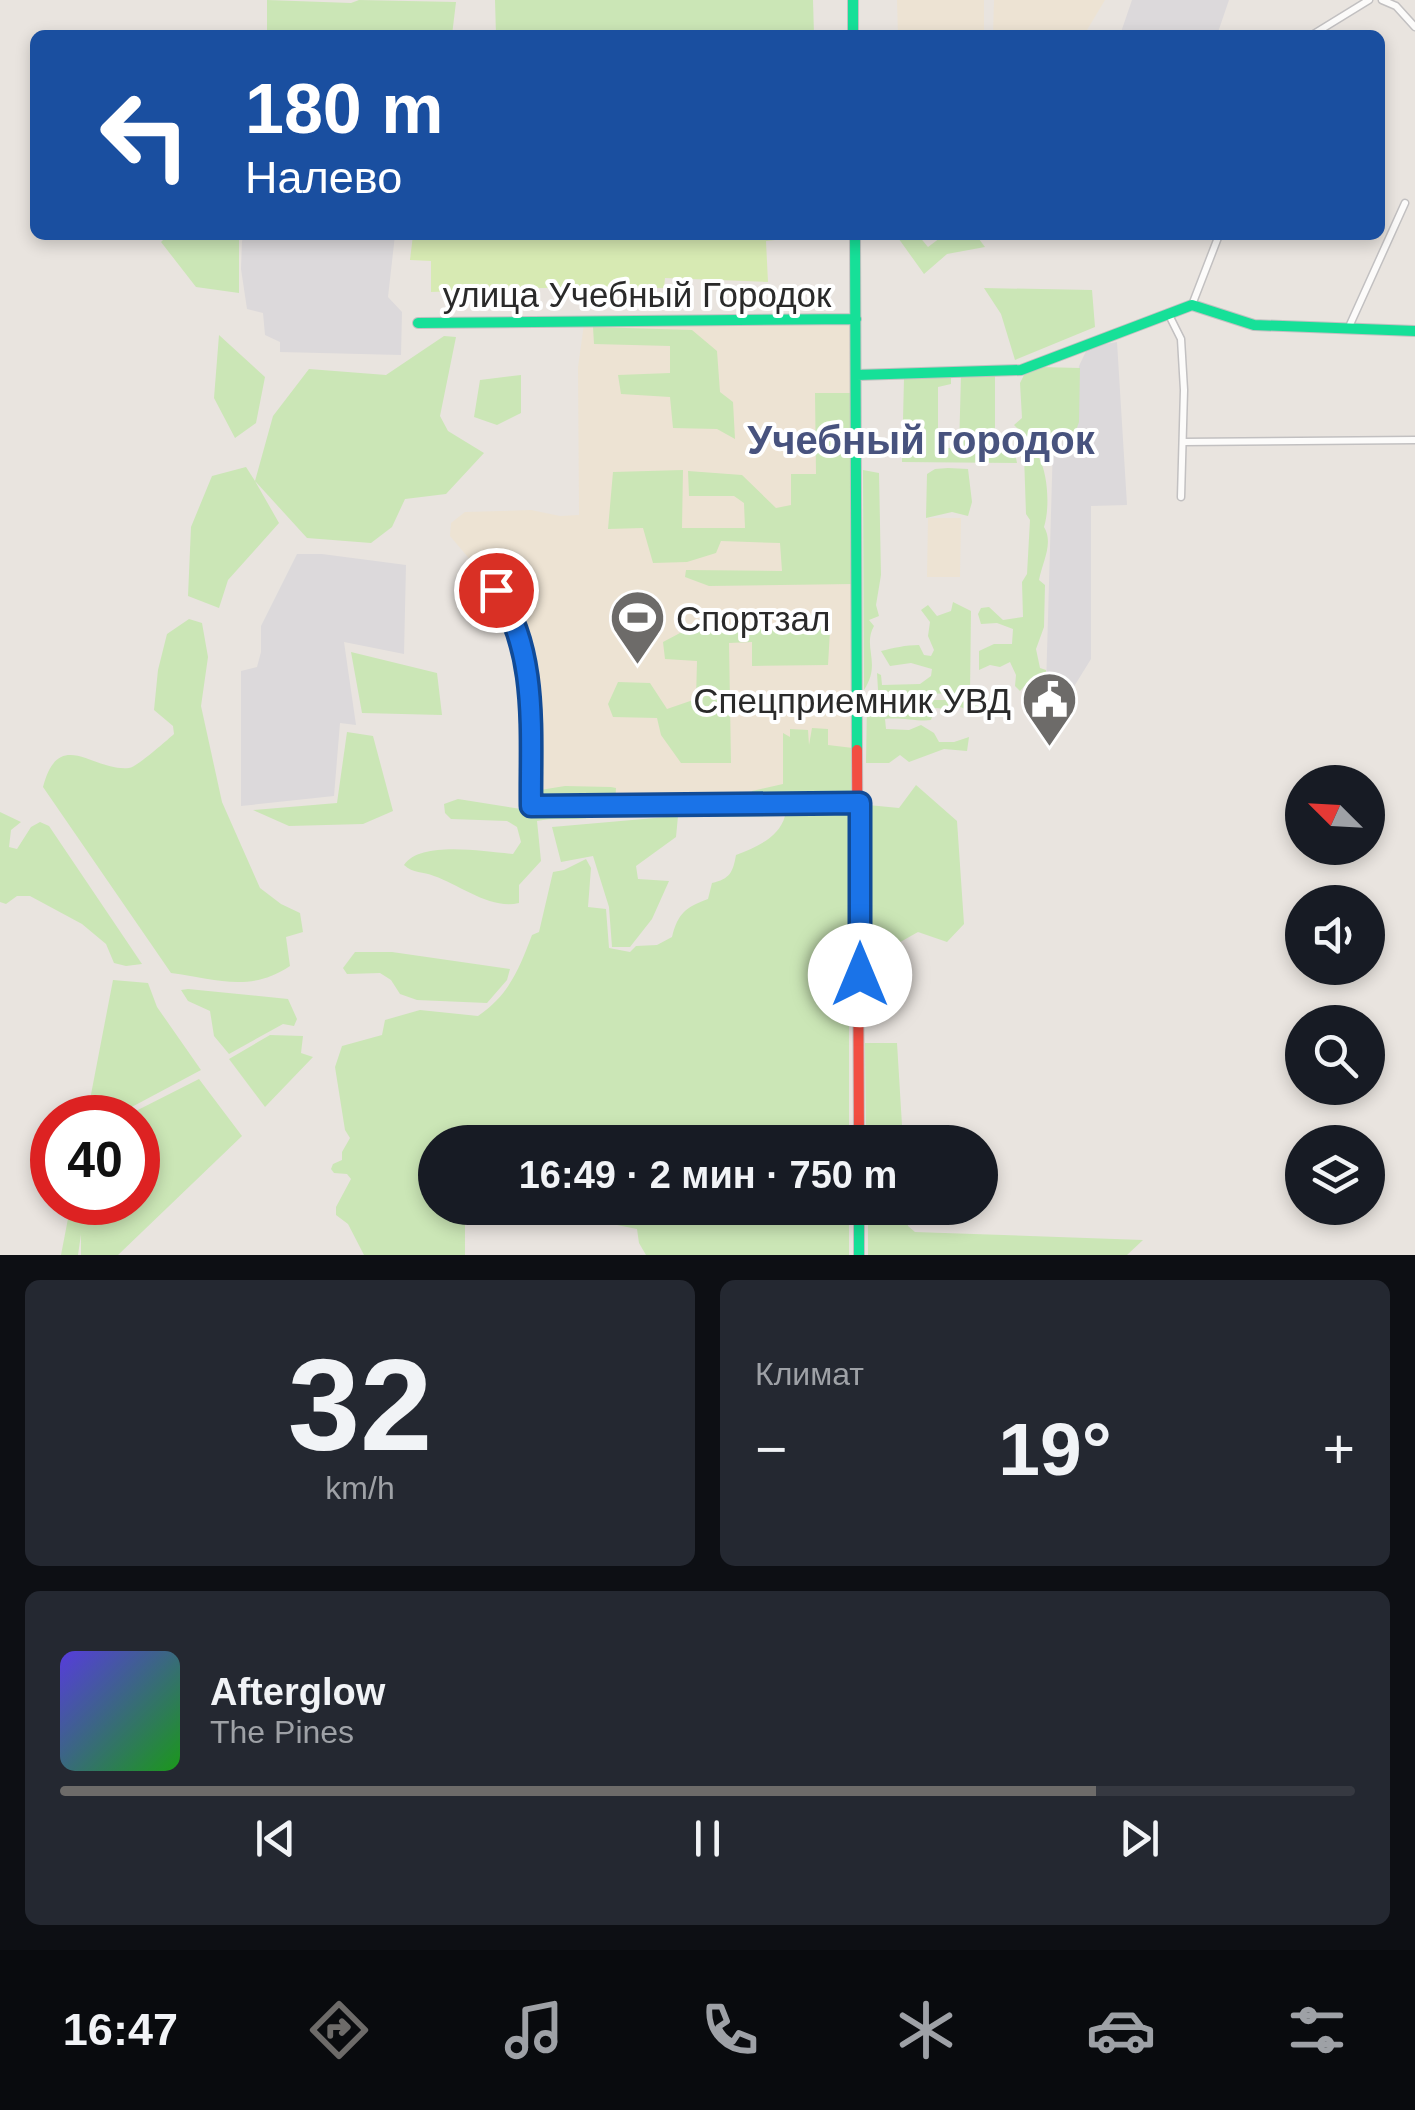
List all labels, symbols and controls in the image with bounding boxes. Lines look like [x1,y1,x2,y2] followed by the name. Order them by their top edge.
[80,70,210,200] icon: left
[245,70,443,148] text: 180 m
[245,152,402,203] text: Налево
[443,275,832,314] street label: улица Учебный Городок
[747,418,1096,462] district label: Учебный городок
[454,548,539,633] pin
[469,563,524,618] icon: arrive
[607,588,667,667] sports icon: Спортзал
[676,599,830,638] place label: Спортзал
[1020,670,1080,749] public building icon: Спецприемник УВД
[693,681,1011,720] place label: Спецприемник УВД
[1285,765,1385,865] north arrow
[1285,765,1385,1225] map controls
[1285,885,1385,985] button: sound
[808,923,912,1027] position arrow
[1285,1005,1385,1105] button: search
[30,1095,160,1225] speed limit sign: 40
[1285,1125,1385,1225] button: layers
[519,1154,897,1196] text: 16:49 · 2 мин · 750 m
[288,1332,432,1478] text: 32
[755,1356,864,1392] text: Климат
[998,1407,1112,1491] text: 19°
[755,1418,787,1480] text: −
[1323,1418,1355,1480] text: +
[325,1470,395,1506] text: km/h
[210,1671,385,1713] text: Afterglow
[210,1714,354,1750] text: The Pines
[248,1811,303,1866] icon: previous
[680,1811,735,1866] icon: pause
[1112,1811,1167,1866] icon: next
[304,1995,374,2065] icon: directions
[499,1995,569,2065] icon: music
[695,1995,765,2065] icon: phone
[891,1995,961,2065] icon: climate
[1086,1995,1156,2065] icon: car
[1282,1995,1352,2065] icon: filters
[63,2004,178,2055] text: 16:47

